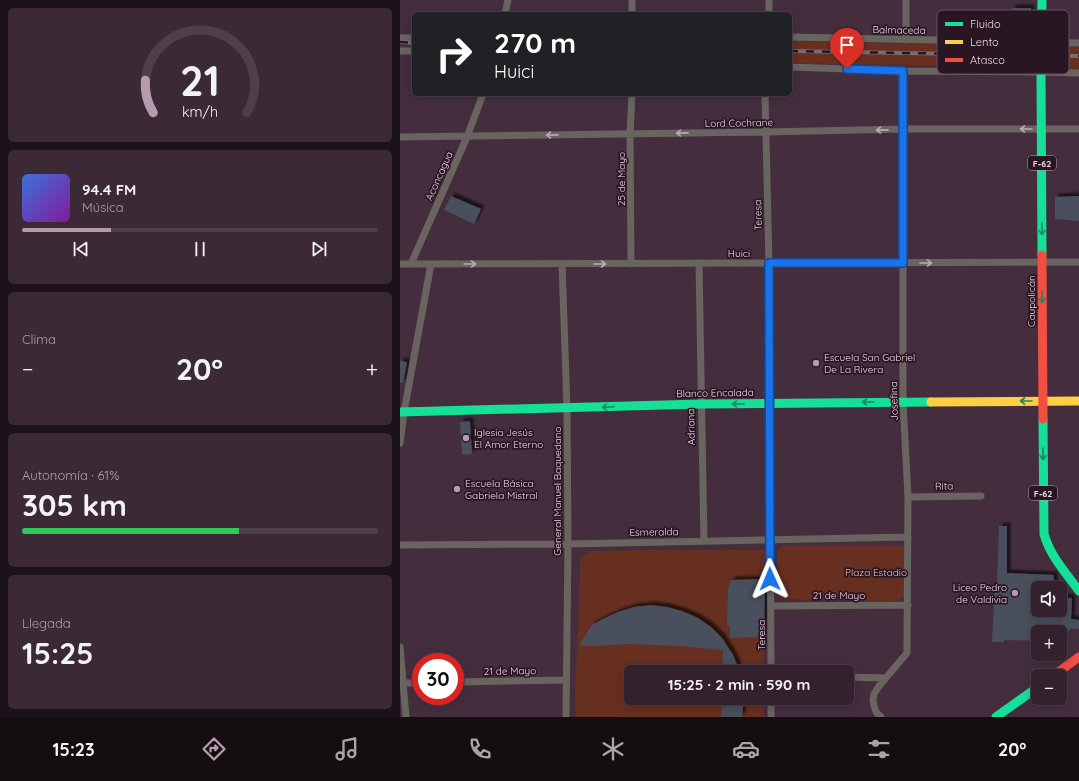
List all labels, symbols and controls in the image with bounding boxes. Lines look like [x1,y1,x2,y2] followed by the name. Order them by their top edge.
[937,10,1069,74] legend
[970,17,1001,31] text: Fluido
[872,23,926,37] street label: Balmaceda
[494,25,576,60] text: 270 m
[428,28,480,80] icon: right
[830,28,864,69] pin
[836,34,858,56] icon: arrive
[970,35,999,49] text: Lento
[970,53,1005,67] text: Atasco
[180,54,220,106] text: 21
[494,60,534,83] text: Huici
[182,102,218,120] text: km/h
[705,116,774,130] street label: Lord Cochrane
[1020,125,1033,133] one-way arrow
[876,126,889,134] one-way arrow
[676,129,689,137] one-way arrow
[546,131,559,139] one-way arrow
[422,149,456,203] street label: Aconcagua
[615,152,628,206] street label: 25 de Mayo
[1028,156,1056,170] road number: F-62
[82,180,136,199] text: 94.4 FM
[82,199,124,215] text: Música
[751,200,765,230] street label: Teresa
[1038,222,1046,235] one-way arrow
[70,238,92,260] icon: previous
[189,238,211,260] icon: pause
[308,238,330,260] icon: next
[728,247,750,260] street label: Huici
[919,259,932,267] one-way arrow
[463,260,476,268] one-way arrow
[593,260,606,268] one-way arrow
[1025,275,1038,327] street label: Caupolicán
[1038,290,1046,303] one-way arrow
[22,331,56,347] text: Clima
[176,350,223,388] text: 20°
[824,351,915,376] place label: Escuela San Gabriel De La Rivera
[22,355,33,383] text: −
[366,355,378,383] text: +
[811,358,821,368] marker: Escuela San Gabriel De La Rivera
[887,381,901,421] street label: Josefina
[676,386,754,400] street label: Blanco Encalada
[1020,397,1033,405] one-way arrow
[862,398,875,406] one-way arrow
[732,400,745,407] one-way arrow
[602,403,615,410] one-way arrow
[684,409,698,445] street label: Adriana
[474,426,543,451] place label: Iglesia Jesús El Amor Eterno
[551,426,564,556] street label: General Manuel Baquedano
[461,433,471,443] marker: Iglesia Jesús El Amor Eterno
[1039,447,1047,460] one-way arrow
[22,467,119,483] text: Autonomía · 61%
[465,477,538,502] place label: Escuela Básica Gabriela Mistral
[935,479,953,493] street label: Rita
[452,484,462,494] marker: Escuela Básica Gabriela Mistral
[22,486,127,524] text: 305 km
[1029,486,1057,500] road number: F-62
[629,525,679,539] street label: Esmeralda
[749,558,791,600] position arrow
[845,566,907,579] park label: Plaza Estadio
[953,581,1007,606] place label: Liceo Pedro de Valdivia
[1031,581,1067,705] map controls
[1031,581,1067,617] button: sound
[1010,588,1020,598] marker: Liceo Pedro de Valdivia
[813,589,865,602] street label: 21 de Mayo
[22,615,71,631] text: Llegada
[755,620,768,650] street label: Teresa
[1031,625,1067,661] button: +
[22,634,94,672] text: 15:25
[412,653,464,705] speed limit sign: 30
[484,664,536,678] street label: 21 de Mayo
[1031,669,1067,705] button: −
[668,675,810,694] text: 15:25 · 2 min · 590 m
[200,735,228,763] icon: directions
[333,735,361,763] icon: music
[466,735,494,763] icon: phone
[599,735,627,763] icon: climate
[732,735,760,763] icon: car
[865,735,893,763] icon: filters
[53,738,95,761] text: 15:23
[998,738,1026,761] text: 20°

